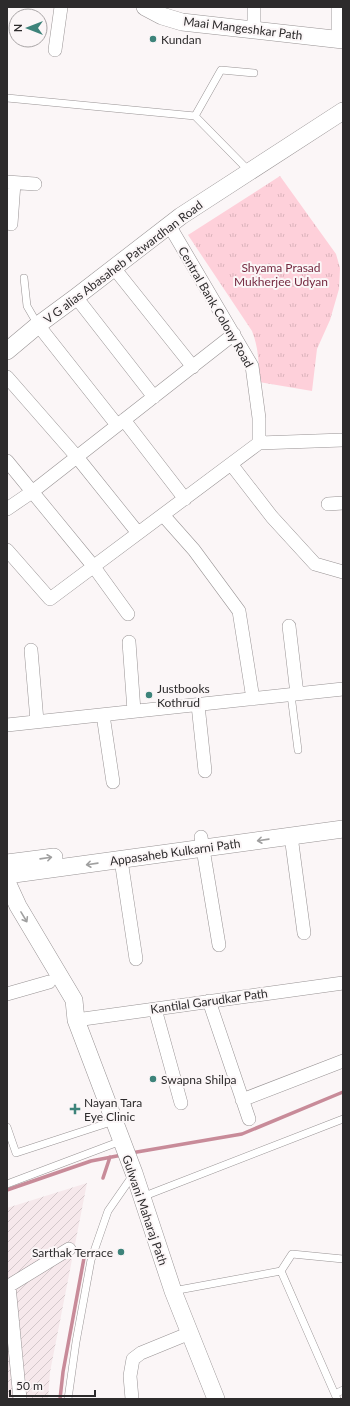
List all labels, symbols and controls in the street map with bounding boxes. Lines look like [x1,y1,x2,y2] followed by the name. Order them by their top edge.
[8,8,48,48] north arrow
[183,13,303,43] street label: Maai Mangeshkar Path
[11,24,24,32] text: N
[161,32,201,47] place label: Kundan
[148,34,158,44] marker: Kundan
[41,197,205,327] street label: V G alias Abasaheb Patwardhan Road
[175,244,257,370] street label: Central Bank Colony Road
[234,260,328,289] park label: Shyama Prasad Mukherjee Udyan
[157,681,210,710] place label: Justbooks Kothrud
[144,690,154,700] marker: Justbooks Kothrud
[109,835,241,869] street label: Appasaheb Kulkarni Path
[257,836,270,844] one-way arrow
[39,854,52,862] one-way arrow
[86,860,99,868] one-way arrow
[21,911,29,923] one-way arrow
[149,985,269,1017] street label: Kantilal Garudkar Path
[161,1072,237,1087] place label: Swapna Shilpa
[148,1074,158,1084] marker: Swapna Shilpa
[84,1095,142,1124] place label: Nayan Tara Eye Clinic
[69,1103,81,1115] marker: Nayan Tara Eye Clinic
[119,1153,171,1267] street label: Gulwani Maharaj Path
[32,1245,113,1260] place label: Sarthak Terrace
[116,1247,126,1257] marker: Sarthak Terrace
[10,1372,95,1398] scale bar
[16,1378,43,1393] text: 50 m

